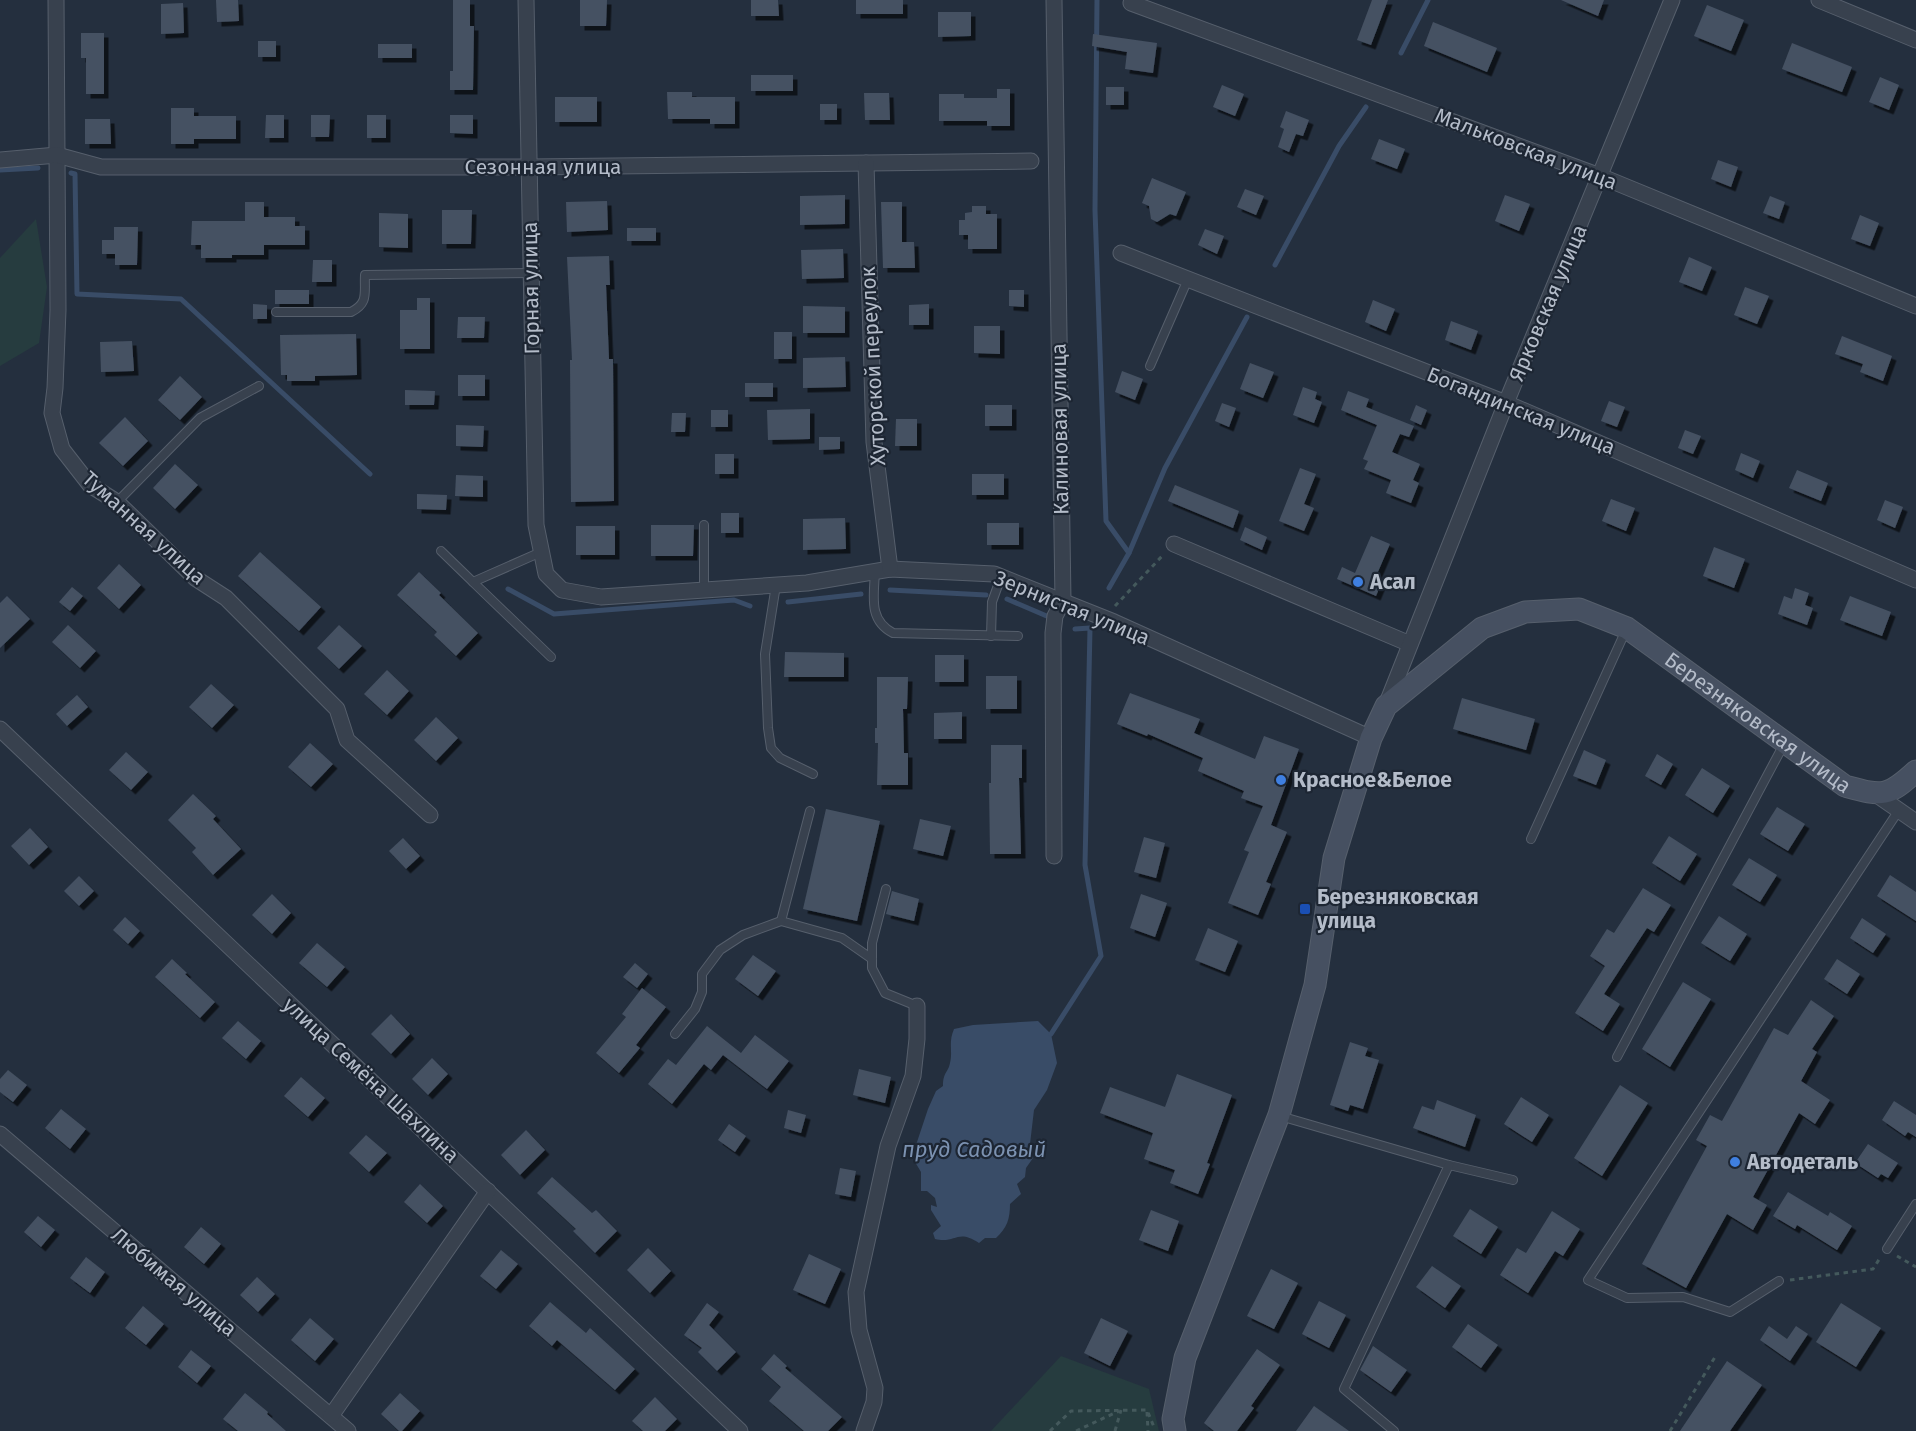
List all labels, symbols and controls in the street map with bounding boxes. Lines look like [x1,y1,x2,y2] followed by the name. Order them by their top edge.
[1431,102,1621,196] street label: Мальковская улица
[465,154,621,180] street label: Сезонная улица
[517,221,545,355] street label: Горная улица
[1503,221,1593,385] street label: Ярковская улица
[855,266,891,466] street label: Хуторской переулок
[1046,343,1074,515] street label: Калиновая улица
[1423,361,1619,461] street label: Богандинская улица
[77,466,211,590] street label: Туманная улица
[990,565,1154,651] street label: Зернистая улица
[1369,569,1416,595] place label: Асал
[1351,575,1365,589] marker: Асал
[1660,647,1856,799] street label: Березняковская улица
[1293,767,1452,793] place label: Красное&Белое
[1274,773,1288,787] marker: Красное&Белое
[1316,884,1479,934] place label: Березняковская улица
[1298,902,1312,916] marker: Березняковская улица
[277,992,465,1168] street label: улица Семёна Шахлина
[902,1136,1046,1163] water label: пруд Садовый
[1746,1149,1858,1175] place label: Автодеталь
[1728,1155,1742,1169] marker: Автодеталь
[106,1222,242,1342] street label: Любимая улица

